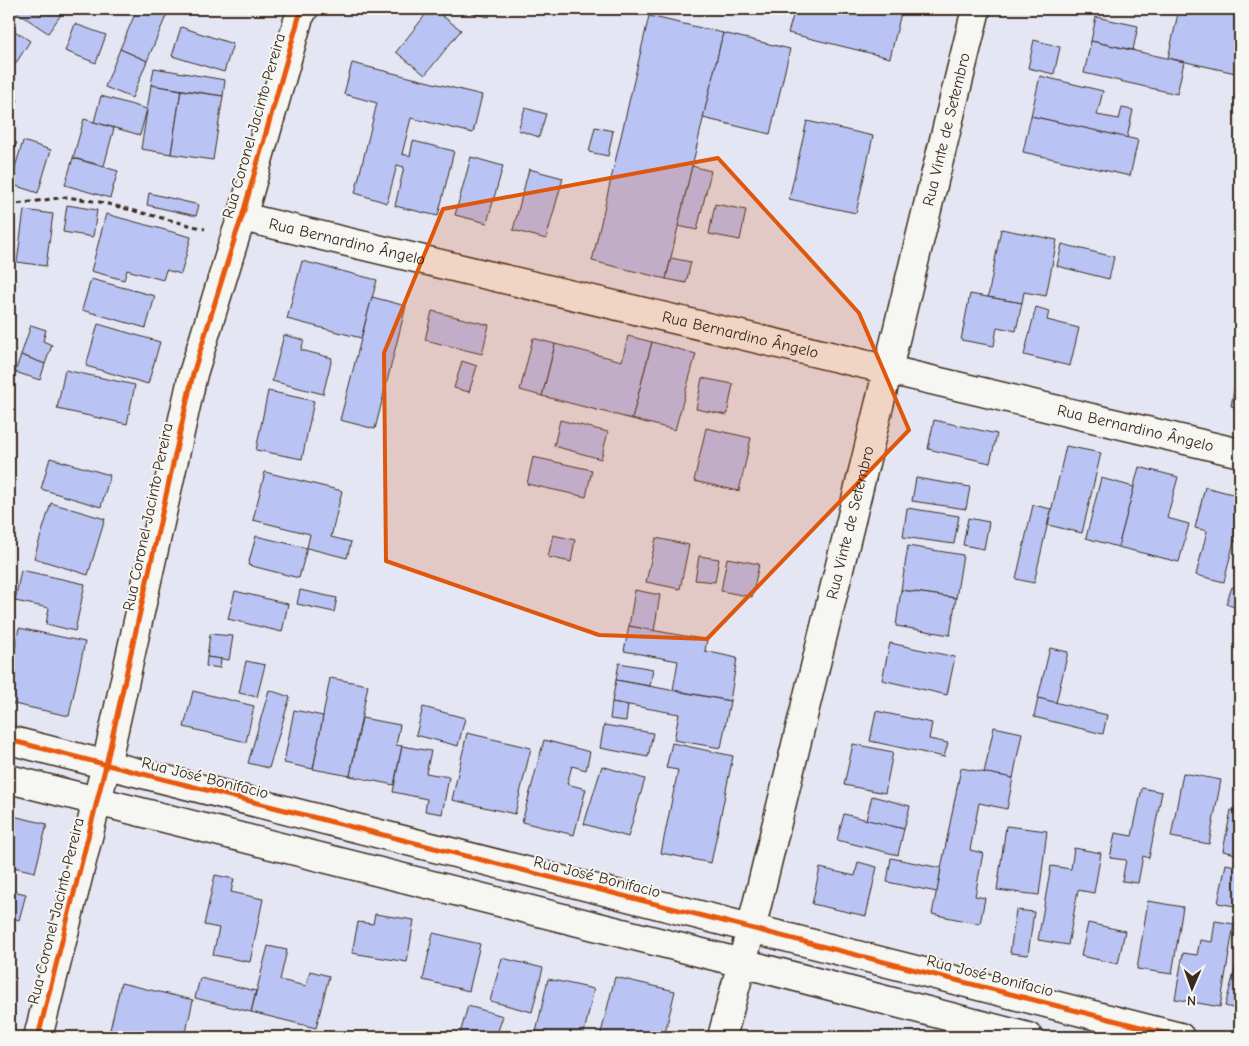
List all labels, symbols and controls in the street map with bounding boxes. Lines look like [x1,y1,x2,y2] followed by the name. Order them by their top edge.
[219,31,289,221] street label: Rua Coronel Jacinto Pereira
[919,51,974,208] street label: Rua Vinte de Setembro
[267,215,427,269] street label: Rua Bernardino Ângelo
[660,308,820,362] street label: Rua Bernardino Ângelo
[1055,401,1215,455] street label: Rua Bernardino Ângelo
[119,421,177,613] street label: Rua Coronel Jacinto Pereira
[823,444,878,601] street label: Rua Vinte de Setembro
[140,754,270,802] street label: Rua José Bonifacio
[24,816,88,1006] street label: Rua Coronel Jacinto Pereira
[532,853,662,901] street label: Rua José Bonifacio
[925,952,1055,1000] street label: Rua José Bonifacio
[1166,964,1216,1014] north arrow
[1187,992,1196,1009] text: N

